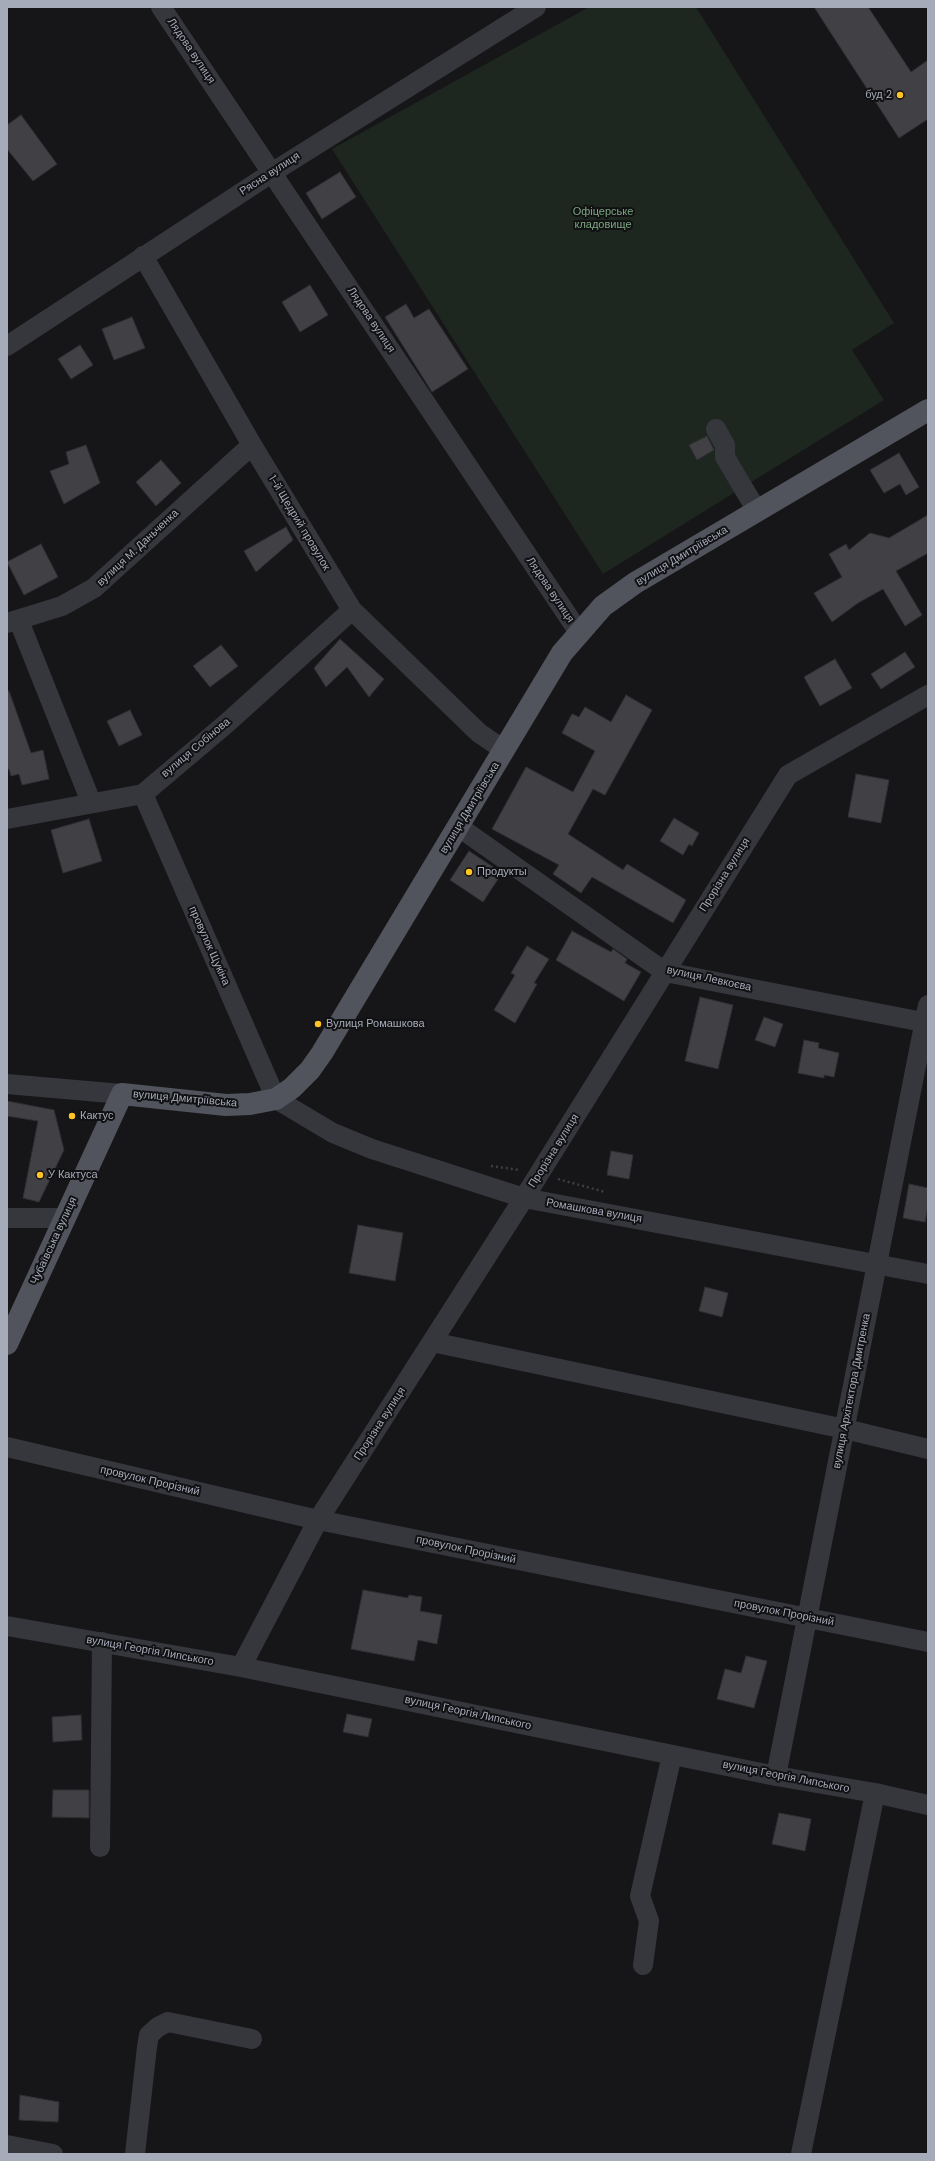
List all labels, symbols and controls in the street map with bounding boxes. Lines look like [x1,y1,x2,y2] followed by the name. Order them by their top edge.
[164,16,218,86] street label: Лядова вулиця
[865,88,892,102] place label: буд 2
[895,90,905,100] marker: буд 2
[237,150,303,198] street label: Рясна вулиця
[573,205,633,231] park label: Офіцерське кладовище
[344,285,398,355] street label: Лядова вулиця
[265,473,333,573] street label: 1-й Щедрий провулок
[95,507,181,589] street label: вулиця М. Даньченка
[634,523,730,589] street label: вулиця Дмитріївська
[523,555,577,625] street label: Лядова вулиця
[159,715,233,781] street label: вулиця Собінова
[437,760,503,856] street label: вулиця Дмитріївська
[697,836,753,914] street label: Прорізна вулиця
[477,865,527,879] place label: Продукты
[464,867,474,877] marker: Продукты
[186,905,232,987] street label: провулок Щукіна
[665,964,753,994] street label: вулиця Левкоєва
[326,1017,425,1031] place label: Вулиця Ромашкова
[313,1019,323,1029] marker: Вулиця Ромашкова
[132,1088,238,1110] street label: вулиця Дмитріївська
[80,1109,113,1123] place label: Кактус
[67,1111,77,1121] marker: Кактус
[526,1112,582,1190] street label: Прорізна вулиця
[48,1168,98,1182] place label: У Кактуса
[35,1170,45,1180] marker: У Кактуса
[28,1195,80,1287] street label: Чубаївська вулиця
[545,1196,643,1226] street label: Ромашкова вулиця
[830,1312,874,1470] street label: вулиця Архітектора Дмитренка
[351,1385,409,1463] street label: Прорізна вулиця
[99,1463,201,1499] street label: провулок Прорізний
[415,1533,517,1567] street label: провулок Прорізний
[733,1597,835,1629] street label: провулок Прорізний
[85,1633,215,1669] street label: вулиця Георгія Липського
[404,1693,532,1733] street label: вулиця Георгія Липського
[721,1758,851,1796] street label: вулиця Георгія Липського

